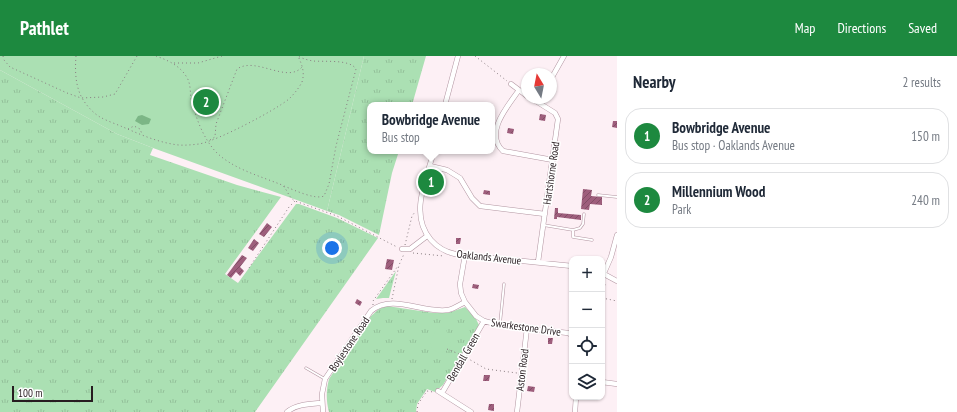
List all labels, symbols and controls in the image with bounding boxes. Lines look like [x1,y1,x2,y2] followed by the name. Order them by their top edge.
[20,16,69,40] text: Pathlet
[795,19,815,37] text: Map
[837,19,886,37] text: Directions
[908,19,937,37] text: Saved
[521,68,557,104] north arrow
[633,71,676,93] text: Nearby
[902,74,941,91] text: 2 results
[193,87,219,117] pin: 2
[367,102,495,154] popup
[382,110,480,129] text: Bowbridge Avenue
[672,118,771,137] text: Bowbridge Avenue
[644,128,650,145] text: 1
[911,128,940,145] text: 150 m
[382,129,420,146] text: Bus stop
[672,137,795,154] text: Bus stop · Oaklands Avenue
[540,140,562,205] street label: Hartshorne Road
[418,167,444,197] pin: 1
[672,182,765,201] text: Millennium Wood
[644,192,650,209] text: 2
[911,192,940,209] text: 240 m
[672,201,691,218] text: Park
[322,238,342,258] your location
[456,247,522,267] street label: Oaklands Avenue
[569,256,605,400] map controls
[569,256,605,292] button: +
[569,292,605,328] button: −
[326,314,373,374] street label: Boylestone Road
[490,315,562,339] street label: Swarkestone Drive
[569,328,605,364] button: locate
[444,330,483,384] street label: Bendall Green
[512,348,532,392] street label: Aston Road
[569,364,605,400] button: layers
[12,384,93,403] scale bar
[18,386,42,400] text: 100 m

